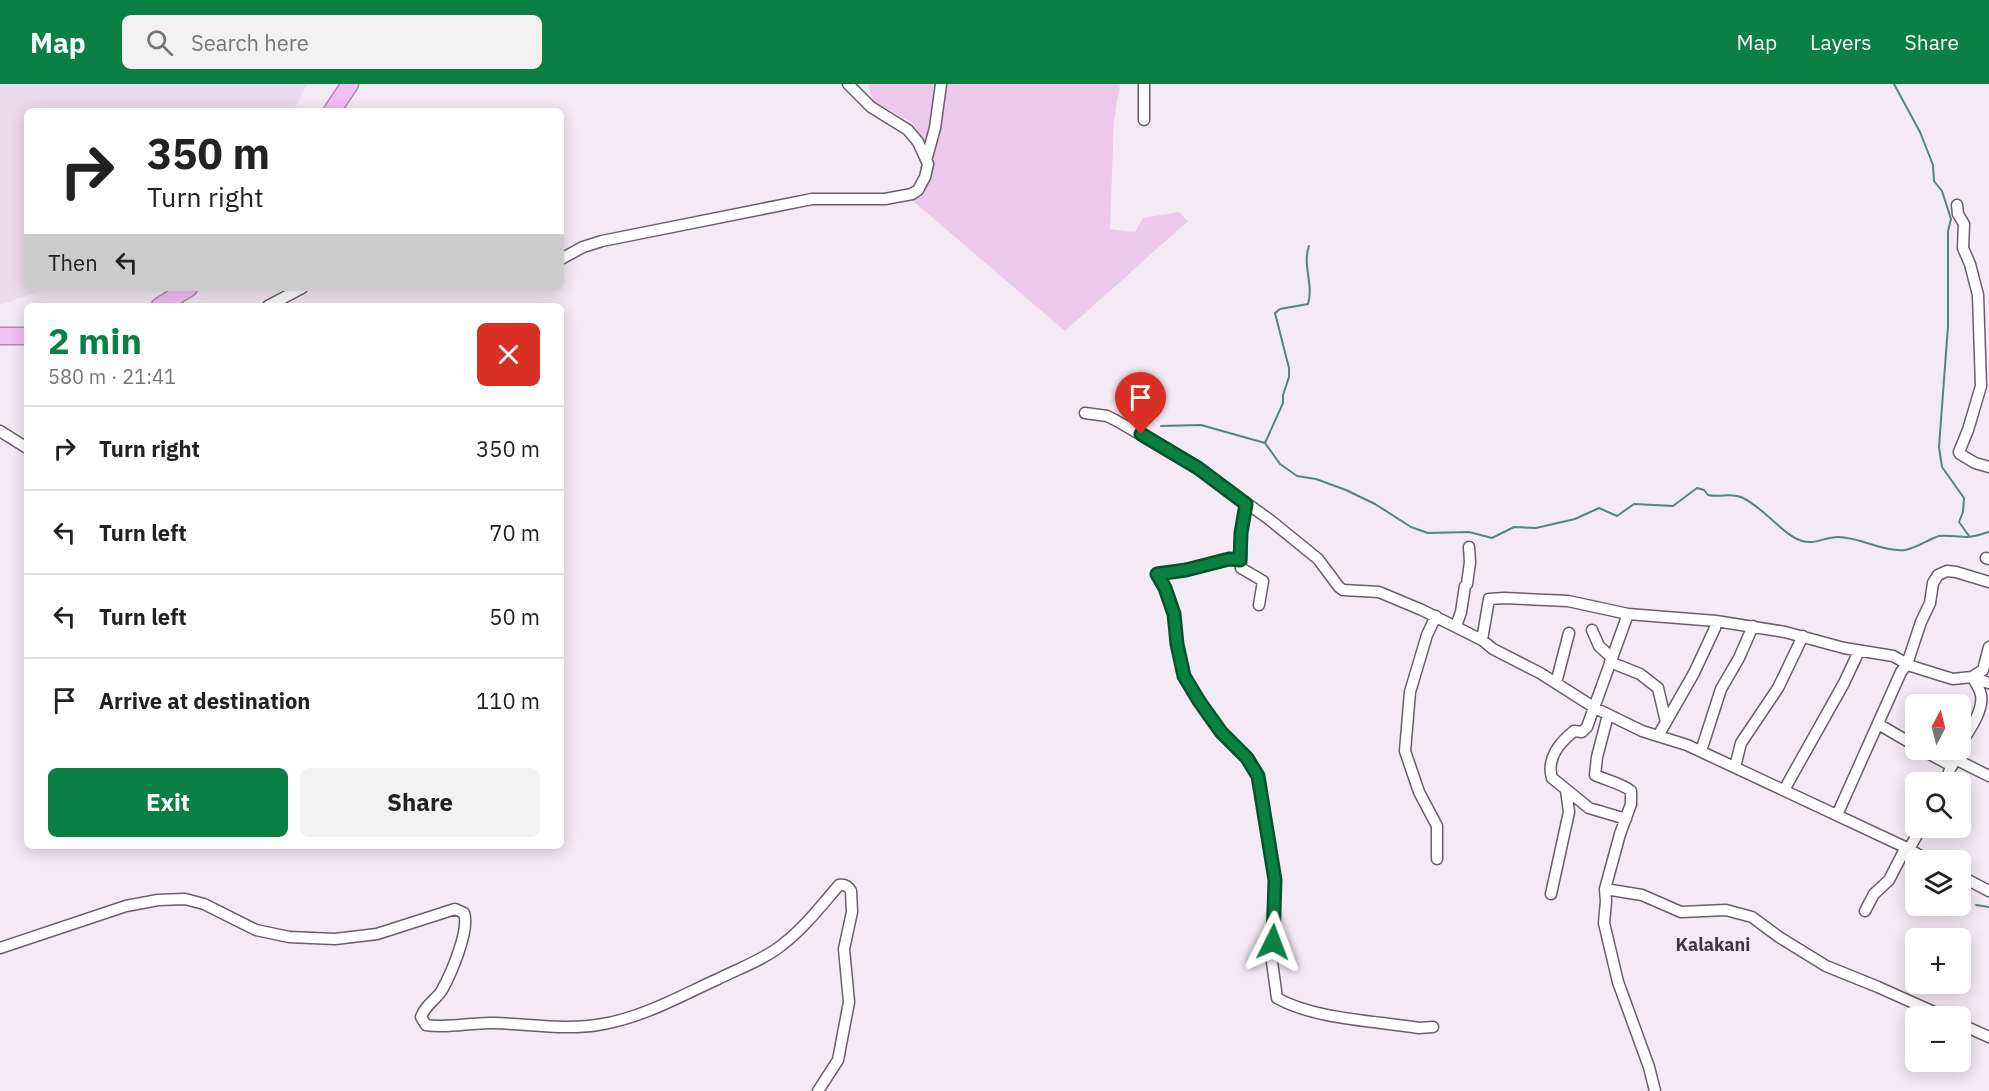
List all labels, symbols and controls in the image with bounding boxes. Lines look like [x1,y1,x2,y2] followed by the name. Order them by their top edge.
[122,15,542,69] search box
[30,24,86,61] text: Map
[143,26,176,59] icon: search
[191,28,309,57] text: Search here
[1737,28,1777,56] text: Map
[1810,28,1872,56] text: Layers
[1905,28,1959,56] text: Share
[147,126,270,181] text: 350 m
[48,132,126,210] icon: right
[147,179,264,214] text: Turn right
[110,246,143,279] icon: left
[48,248,98,277] text: Then
[48,317,142,364] text: 2 min
[477,323,540,386] button: close
[48,363,176,390] text: 580 m · 21:41
[1115,372,1166,434] pin
[1124,381,1157,414] icon: arrive
[48,432,81,465] icon: right
[99,434,200,463] text: Turn right
[476,434,540,463] text: 350 m
[48,516,81,549] icon: left
[99,518,187,547] text: Turn left
[489,518,540,547] text: 70 m
[48,600,81,633] icon: left
[99,602,187,631] text: Turn left
[489,602,540,631] text: 50 m
[48,684,81,717] icon: arrive
[99,686,310,715] text: Arrive at destination
[476,686,540,715] text: 110 m
[1905,694,1971,760] north arrow
[1905,694,1971,1072] map controls
[48,768,288,837] button: Exit
[300,768,540,837] button: Share
[1905,772,1971,838] button: search
[1905,850,1971,916] button: layers
[1241,910,1305,974] position arrow
[1905,928,1971,994] button: +
[1676,933,1750,956] district label: Kalakani
[1905,1006,1971,1072] button: −

